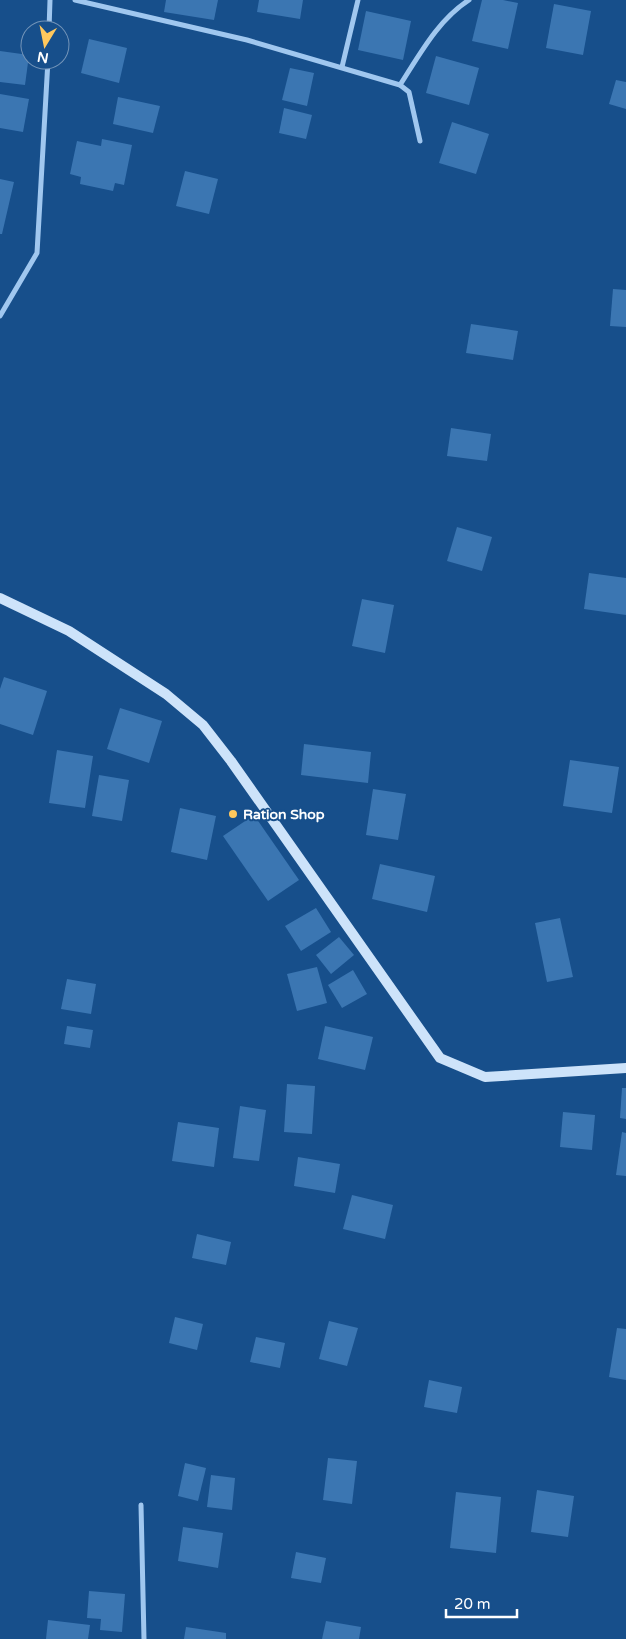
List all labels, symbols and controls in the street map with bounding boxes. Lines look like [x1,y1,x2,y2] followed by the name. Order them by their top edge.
[20,20,70,70] north arrow
[36,48,50,67] text: N
[243,806,325,823] place label: Ration Shop
[227,808,239,820] marker: Ration Shop
[446,1586,517,1618] scale bar
[454,1595,491,1613] text: 20 m

